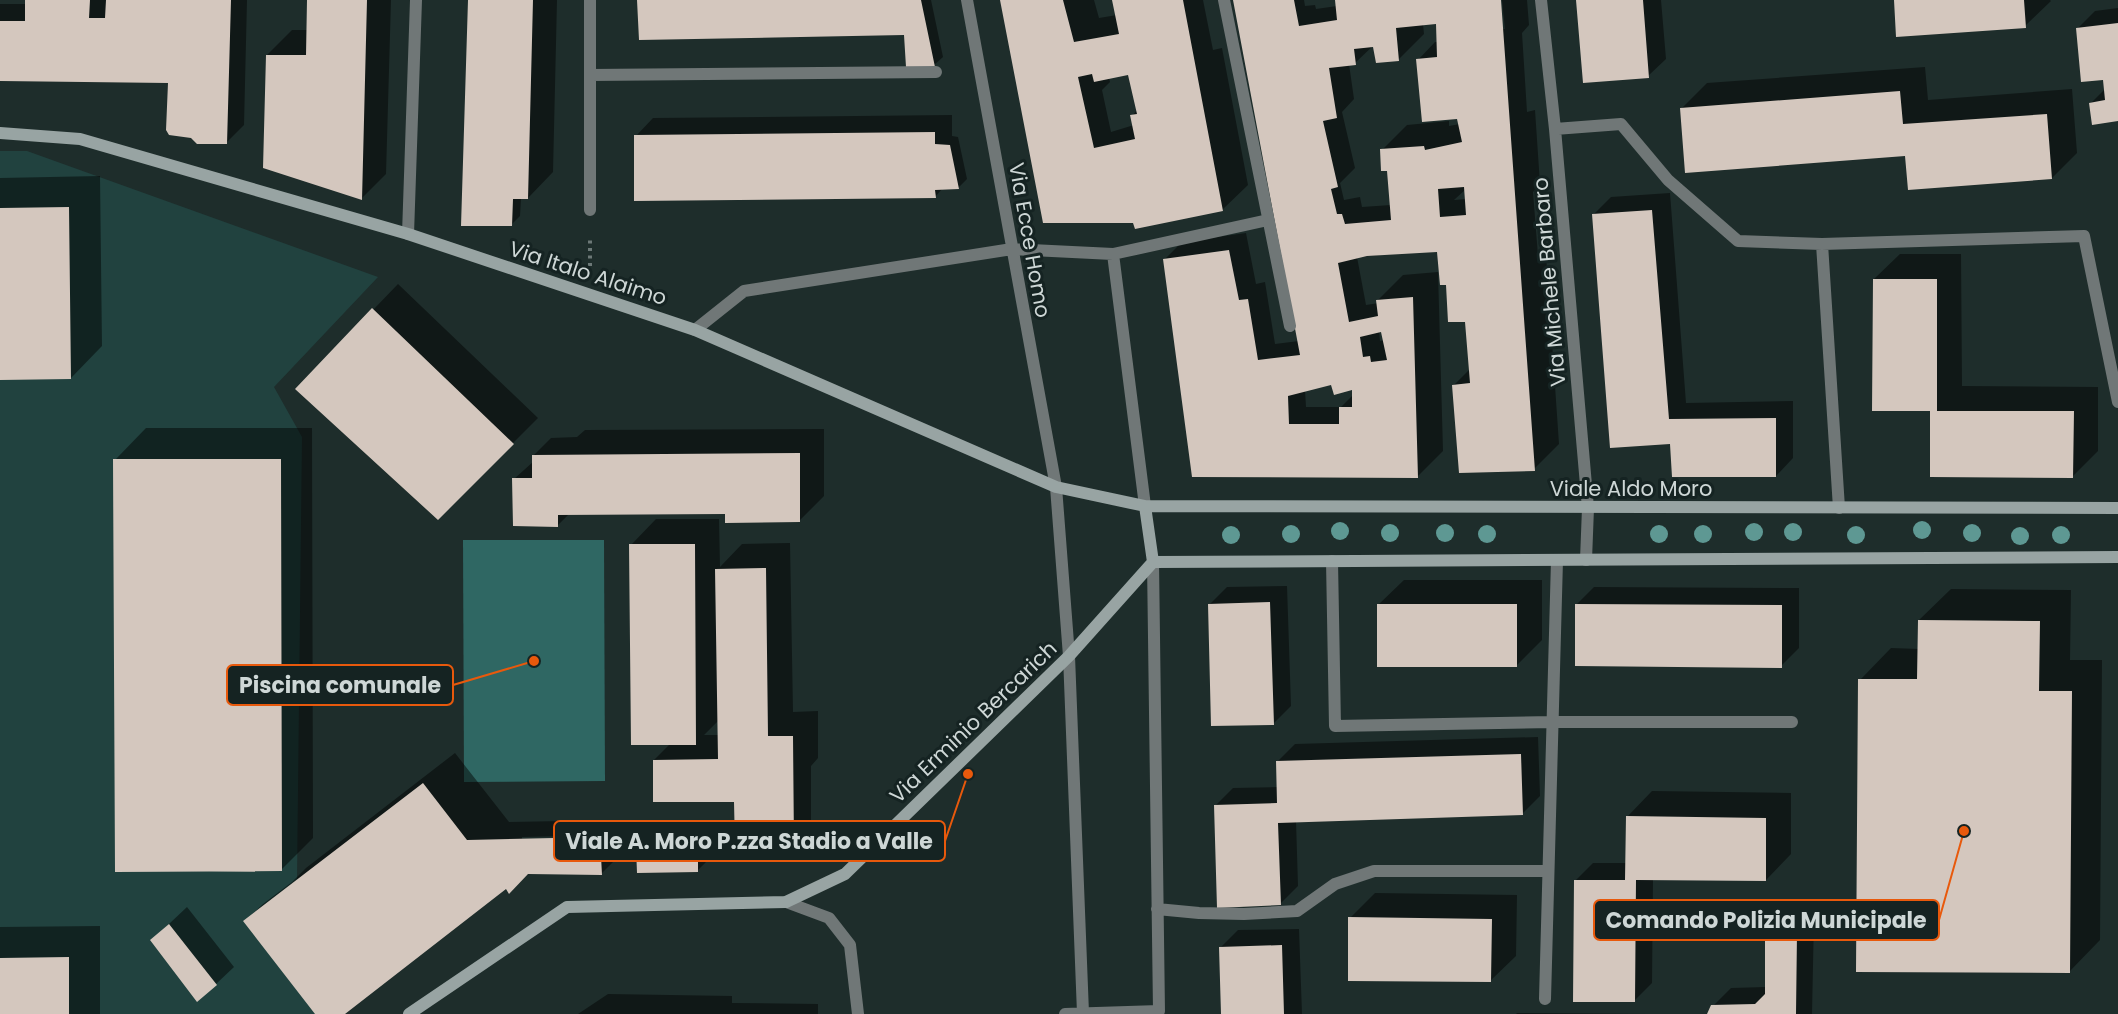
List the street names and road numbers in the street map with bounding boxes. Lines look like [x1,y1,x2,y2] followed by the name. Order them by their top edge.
[1002,160,1058,320] street label: Via Ecce Homo
[1525,176,1573,388] street label: Via Michele Barbaro
[505,234,671,312] street label: Via Italo Alaimo
[1550,474,1712,503] street label: Viale Aldo Moro
[883,634,1063,810] street label: Via Erminio Bercarich

